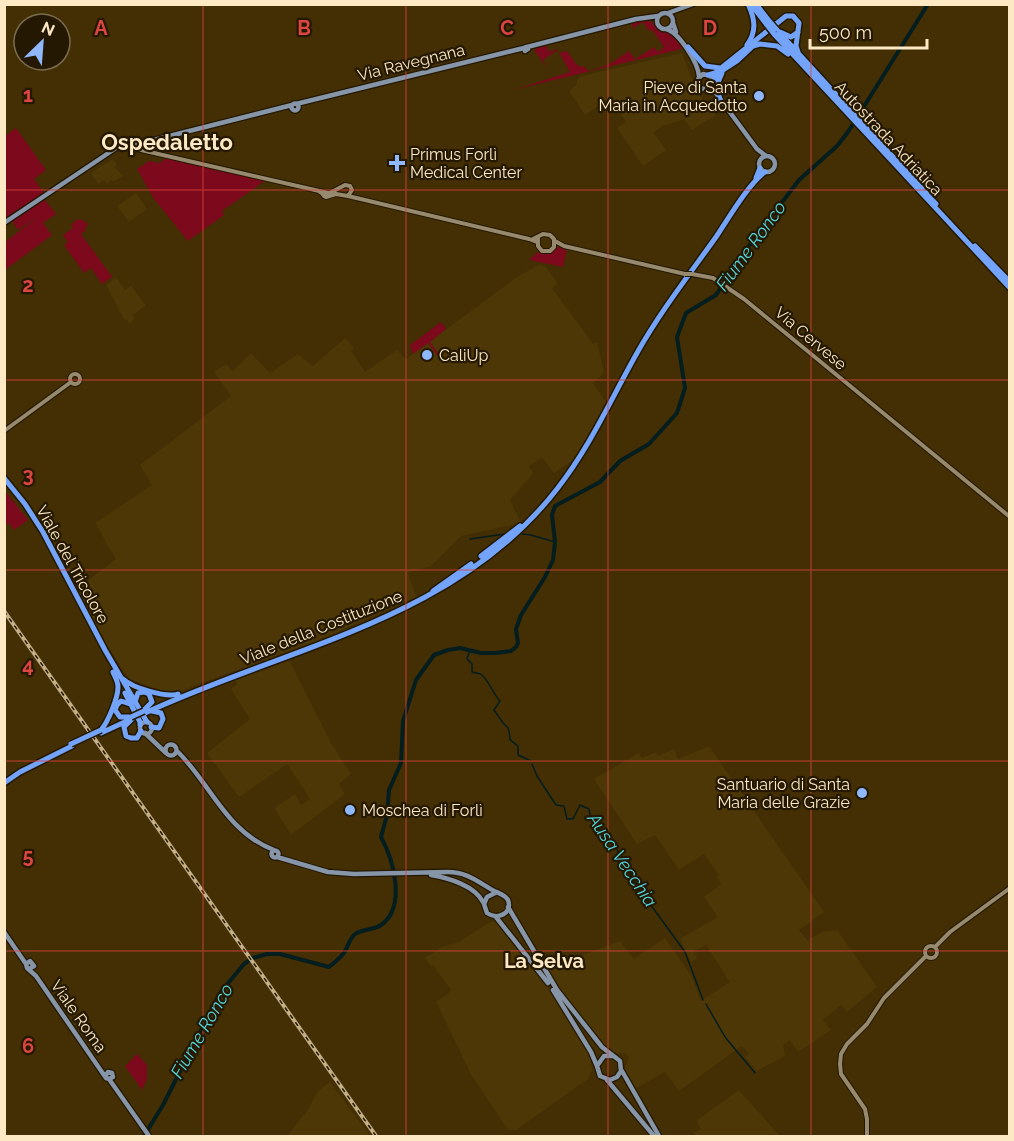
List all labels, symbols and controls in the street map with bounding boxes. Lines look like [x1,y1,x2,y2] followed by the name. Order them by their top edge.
[12,12,72,72] north arrow
[810,12,927,50] scale bar
[94,16,108,40] text: A
[297,16,311,40] text: B
[500,16,514,40] text: C
[703,16,717,40] text: D
[39,18,58,40] text: N
[819,22,872,43] text: 500 m
[356,40,467,85] street label: Via Ravegnana
[831,77,946,199] street label: Autostrada Adriatica
[599,78,747,115] place label: Pieve di Santa Maria in Acquedotto
[23,83,33,107] text: 1
[752,89,766,103] marker: Pieve di Santa Maria in Acquedotto
[101,129,233,155] district label: Ospedaletto
[410,145,522,182] place label: Primus Forlì Medical Center
[388,154,406,172] marker: Primus Forlì Medical Center
[711,197,790,295] water label: Fiume Ronco
[22,273,34,297] text: 2
[771,303,850,374] street label: Via Cervese
[439,346,488,365] place label: CaliUp
[420,348,434,362] marker: CaliUp
[22,463,34,487] text: 3
[32,502,113,627] street label: Viale del Tricolore
[237,586,405,669] street label: Viale della Costituzione
[22,653,34,677] text: 4
[717,775,850,812] place label: Santuario di Santa Maria delle Grazie
[855,786,869,800] marker: Santuario di Santa Maria delle Grazie
[362,801,483,820] place label: Moschea di Forlì
[343,803,357,817] marker: Moschea di Forlì
[583,808,662,911] water label: Ausa Vecchia
[22,844,34,868] text: 5
[504,949,584,973] district label: La Selva
[47,976,110,1056] street label: Viale Roma
[166,980,237,1082] water label: Fiume Ronco
[22,1034,34,1058] text: 6

